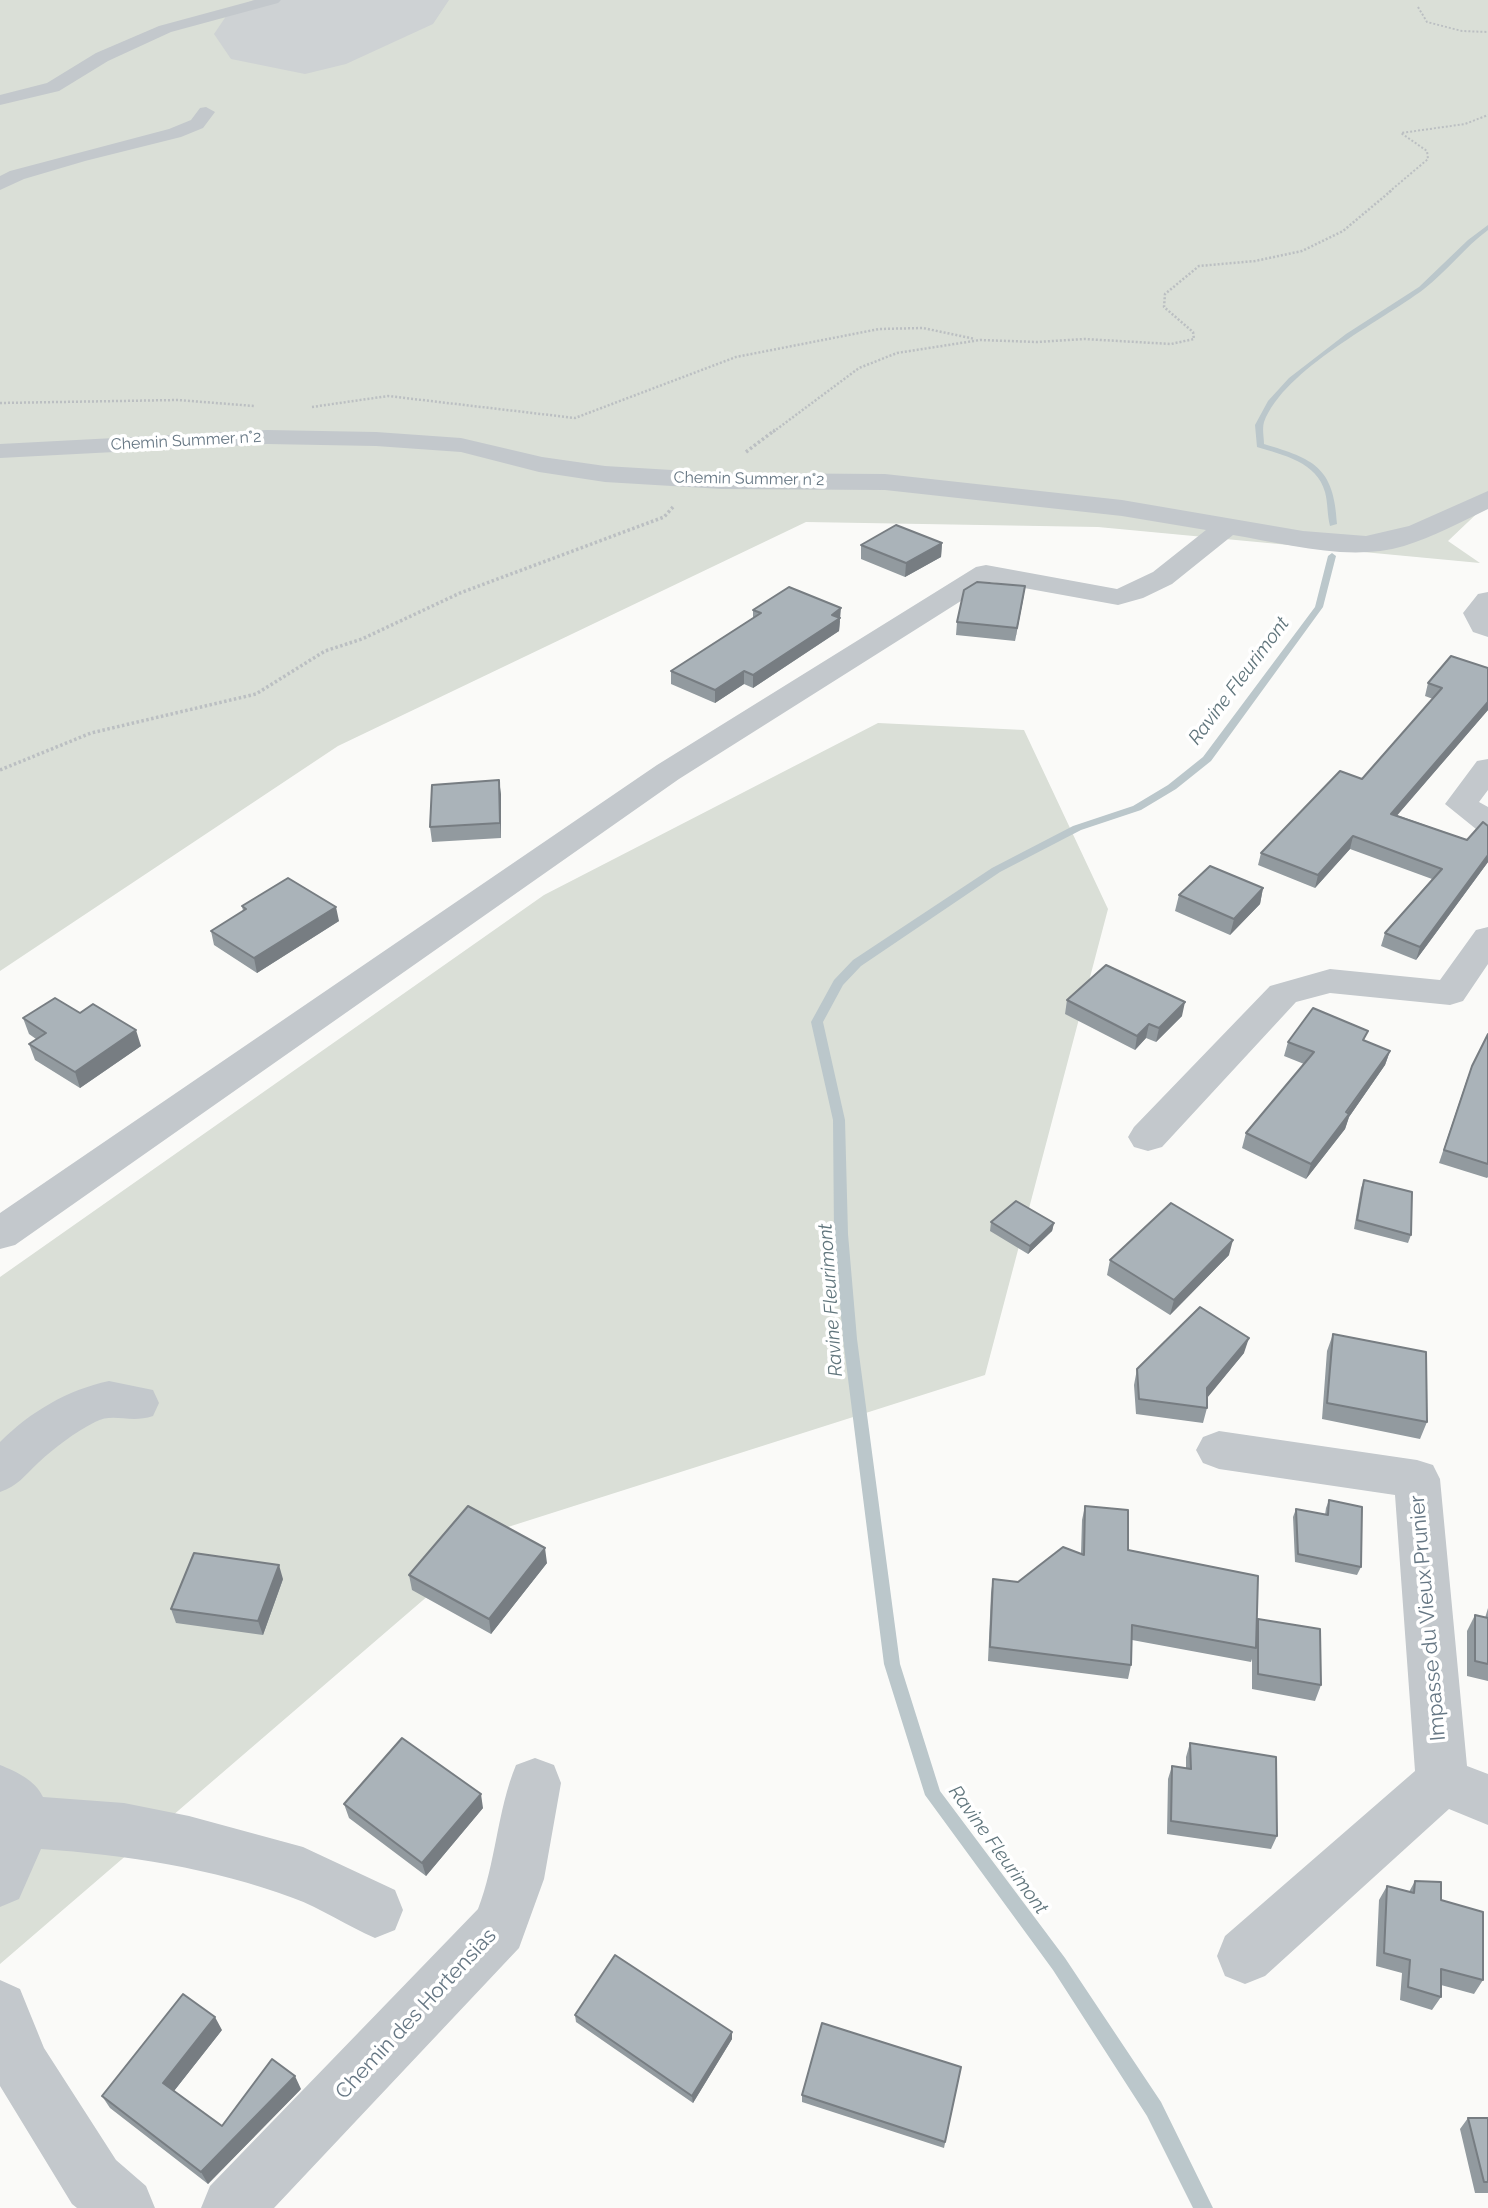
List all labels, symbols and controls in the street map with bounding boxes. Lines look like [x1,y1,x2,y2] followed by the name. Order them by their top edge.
[110,427,262,455] street label: Chemin Summer n°2
[673,468,825,490] street label: Chemin Summer n°2
[1184,613,1294,749] water label: Ravine Fleurimont
[814,1223,848,1377] water label: Ravine Fleurimont
[1405,1494,1451,1742] street label: Impasse du Vieux Prunier
[944,1781,1052,1919] water label: Ravine Fleurimont
[330,1923,502,2105] street label: Chemin des Hortensias

